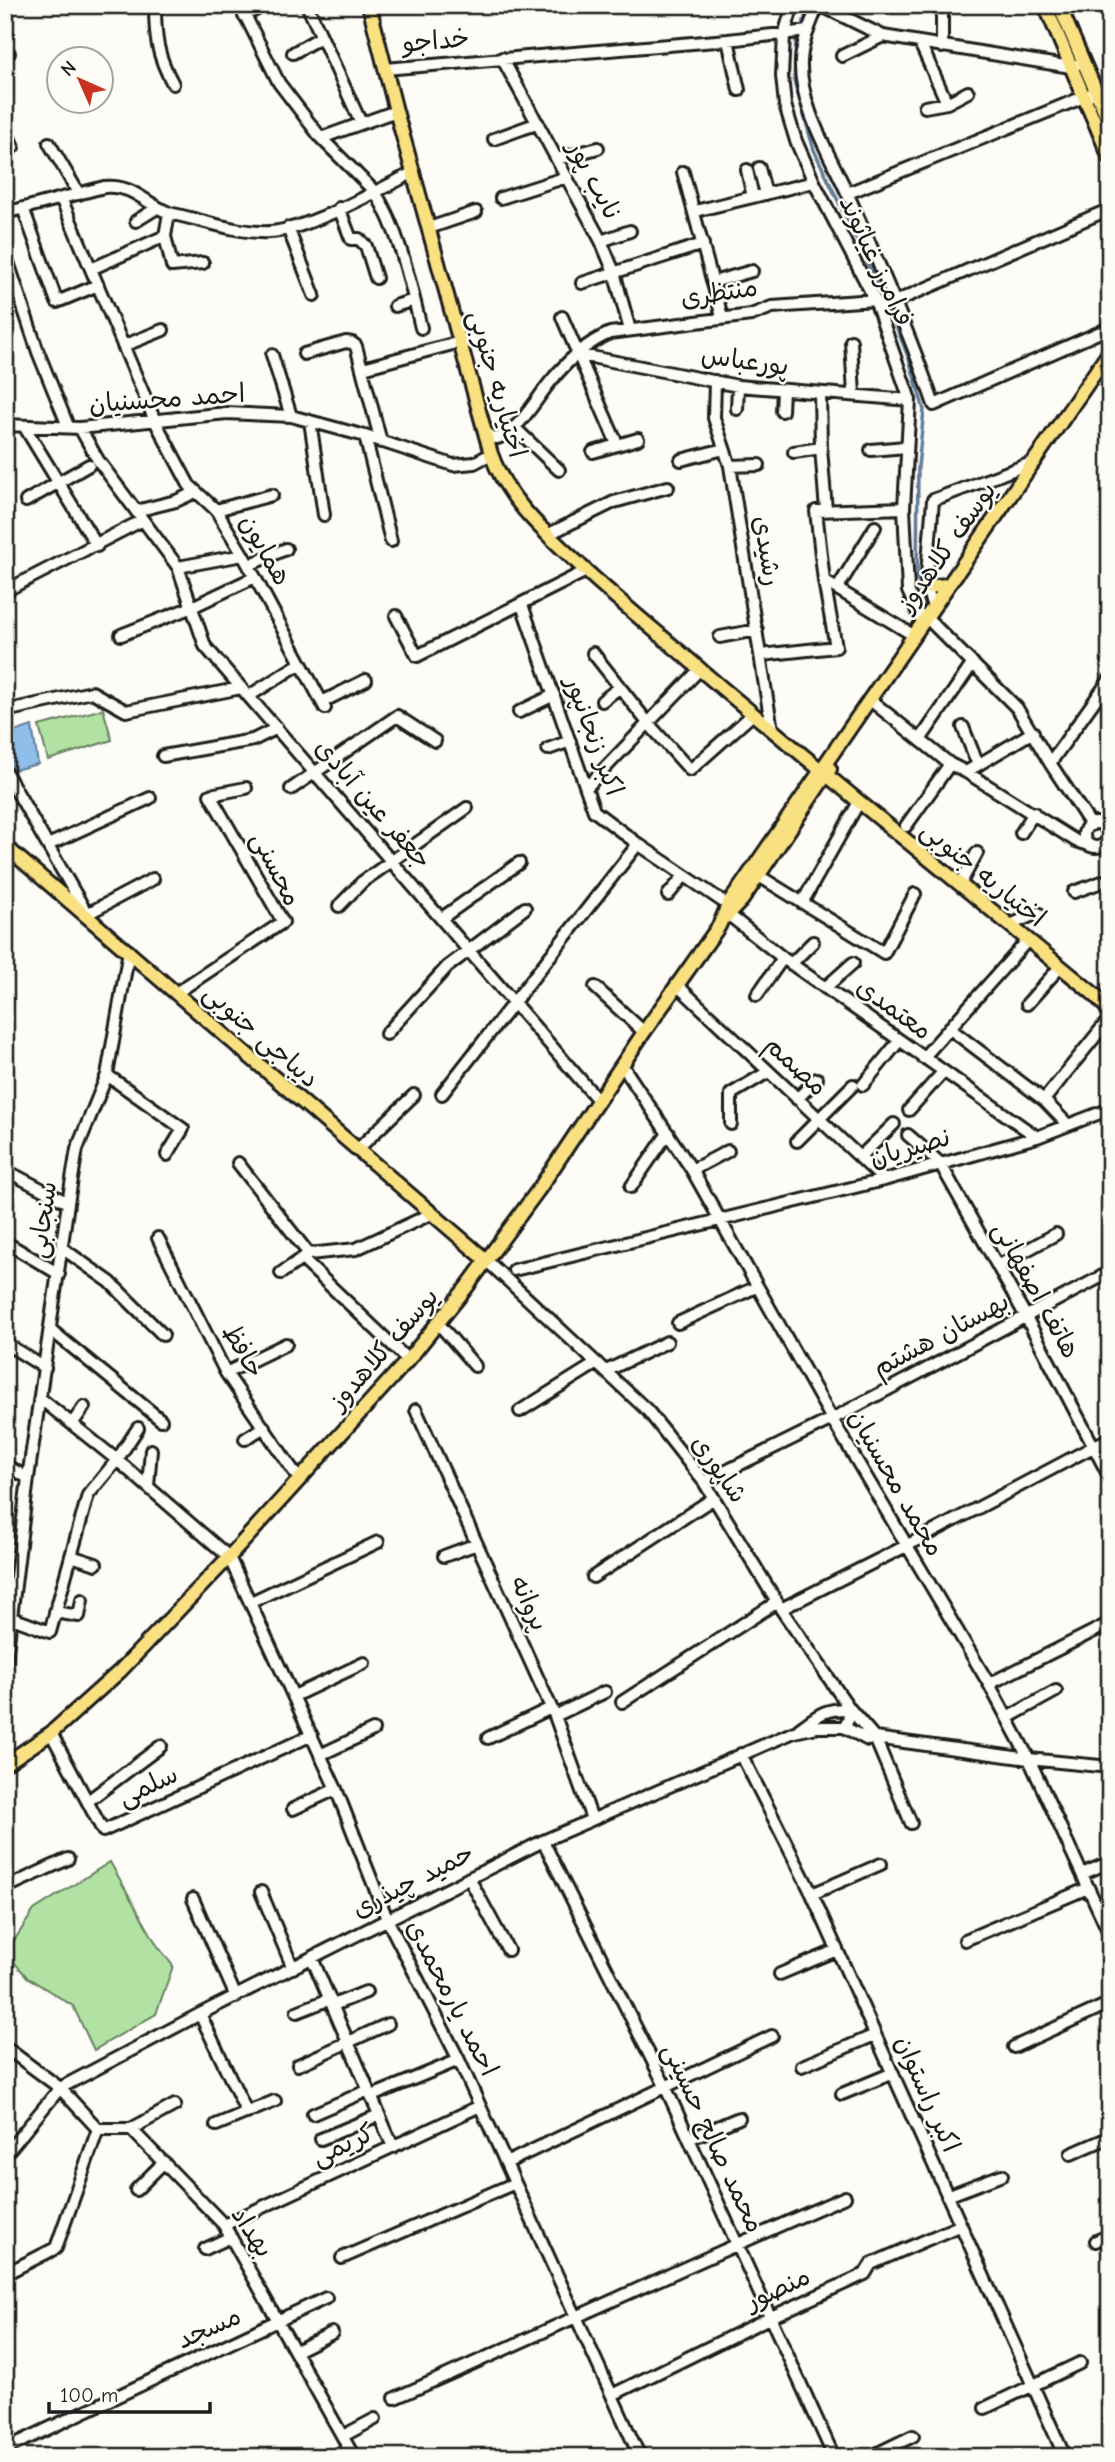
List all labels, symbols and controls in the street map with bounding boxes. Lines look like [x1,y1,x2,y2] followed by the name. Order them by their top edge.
[399,23,471,59] street label: خداجو
[46,46,116,116] north arrow
[57,57,81,81] text: N
[559,134,627,225] street label: نایب پور
[833,191,919,331] street label: فرامرز غیاثوند
[678,272,760,314] street label: منتظری
[461,307,532,461] street label: اختیاریه جنوبی
[699,340,791,383] street label: پورعباس
[88,379,246,419] street label: احمد محسنیان
[890,476,1003,619] street label: یوسف کلاهدوز
[233,509,297,591] street label: همایون
[747,514,787,588] street label: رشیدی
[557,670,629,800] street label: اکبر زنجانپور
[308,733,438,875] street label: جعفر عین آبادی
[914,815,1051,934] street label: اختیاریه جنوبی
[244,827,307,912] street label: محسنی
[850,972,938,1046] street label: معتمدی
[196,978,325,1095] street label: دیباجی جنوبی
[756,1030,833,1105] street label: مصمم
[866,1122,954,1174] street label: نصیریان
[23,1179,64,1261] street label: سنجابی
[985,1217,1086,1364] street label: هاتف اصفهانی
[322,1282,445,1418] street label: یوسف کلاهدوز
[868,1286,1016,1387] street label: بهستان هشتم
[216,1319,270,1383] street label: حافظ
[842,1404,950,1562] street label: محمد محسنیان
[684,1429,753,1509] street label: شاپوری
[503,1571,554,1636] street label: پروانه
[113,1759,183,1814] street label: سلمی
[347,1838,479,1924] street label: حمید چیذری
[400,1915,504,2081] street label: احمد یارمحمدی
[888,2031,966,2157] street label: اکبر راستوان
[654,2038,770,2238] street label: محمد صالح حسینی
[307,2118,379,2173] street label: کریمی
[225,2201,279,2263] street label: بهداد
[739,2261,815,2318] street label: منصور
[172,2301,246,2355] street label: مسجد
[49,2371,210,2415] scale bar
[60,2383,118,2407] text: 100 m

